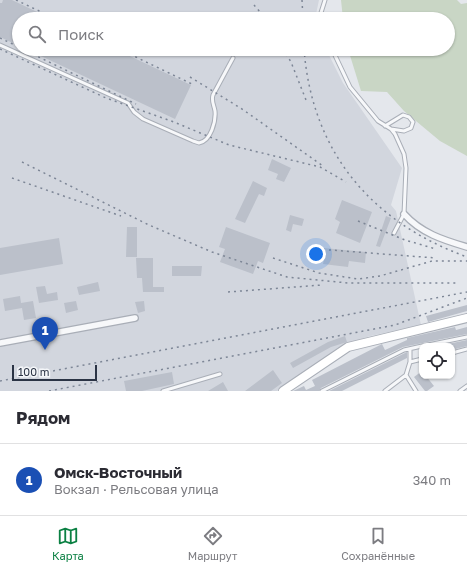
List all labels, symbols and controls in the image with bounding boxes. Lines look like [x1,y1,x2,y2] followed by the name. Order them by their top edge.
[12,12,455,56] search box
[26,23,48,45] icon: search
[58,25,104,43] text: Поиск
[306,244,326,264] your location
[32,317,58,350] pin: 1
[419,343,455,379] map controls
[419,343,455,379] button: locate
[12,363,97,382] scale bar
[18,365,49,378] text: 100 m
[16,407,70,428] text: Рядом
[54,463,182,481] text: Омск-Восточный
[26,472,32,488] text: 1
[413,472,451,488] text: 340 m
[54,481,219,497] text: Вокзал · Рельсовая улица
[52,525,84,562] tab: Карта
[188,525,237,562] tab: Маршрут
[341,525,415,562] tab: Сохранённые

